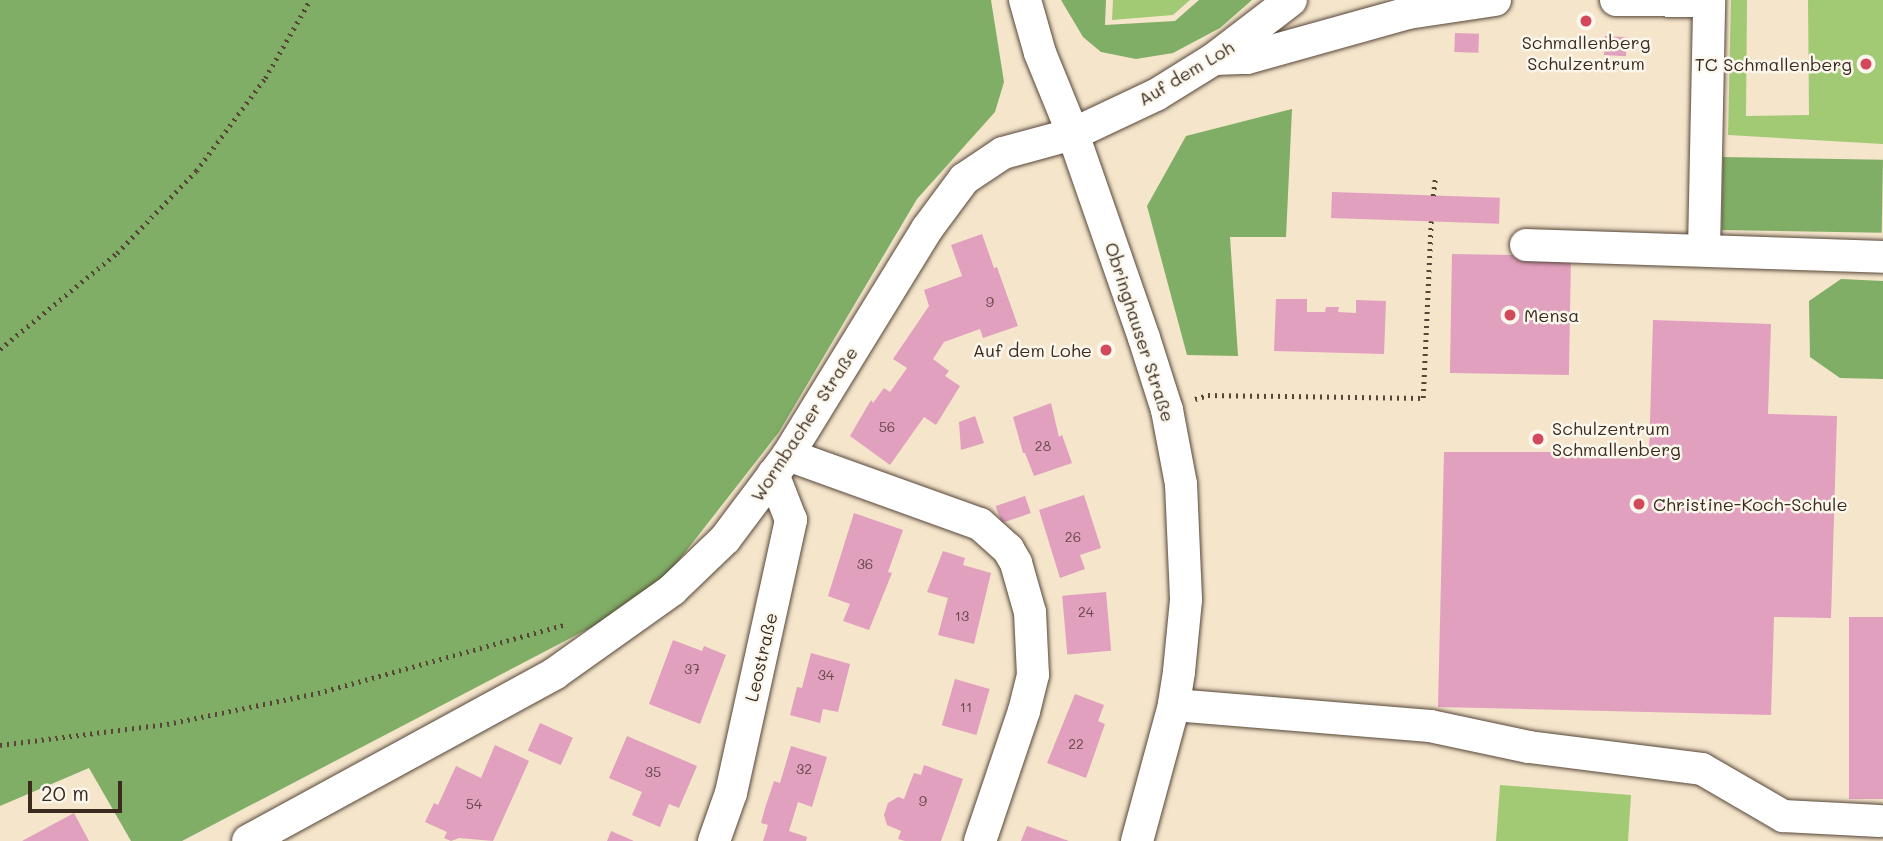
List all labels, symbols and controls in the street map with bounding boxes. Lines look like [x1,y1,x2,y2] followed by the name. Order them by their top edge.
[1578,13,1594,29] marker: Schmallenberg Schulzentrum
[1522,32,1650,74] place label: Schmallenberg Schulzentrum
[1134,36,1238,110] street label: Auf dem Loh
[1695,53,1852,75] place label: TC Schmallenberg
[1858,56,1874,72] marker: TC Schmallenberg
[1101,240,1179,424] street label: Obringhauser Straße
[986,294,994,310] house number: 9
[1524,304,1579,326] place label: Mensa
[1502,307,1518,323] marker: Mensa
[973,339,1092,361] place label: Auf dem Lohe
[1098,342,1114,358] marker: Auf dem Lohe
[746,343,862,505] street label: Wormbacher Straße
[1552,418,1681,460] place label: Schulzentrum Schmallenberg
[879,419,895,435] house number: 56
[1530,431,1546,447] marker: Schulzentrum Schmallenberg
[1035,438,1051,454] house number: 28
[1653,493,1848,515] place label: Christine-Koch-Schule
[1631,496,1647,512] marker: Christine-Koch-Schule
[1065,529,1081,545] house number: 26
[857,556,873,572] house number: 36
[1078,604,1094,620] house number: 24
[955,608,969,624] house number: 13
[740,610,782,704] street label: Leostraße
[684,661,700,677] house number: 37
[818,667,834,683] house number: 34
[960,699,972,715] house number: 11
[1068,736,1084,752] house number: 22
[796,761,812,777] house number: 32
[645,764,661,780] house number: 35
[32,768,126,812] scale bar
[41,779,89,806] text: 20 m
[919,793,927,809] house number: 9
[466,796,482,812] house number: 54

